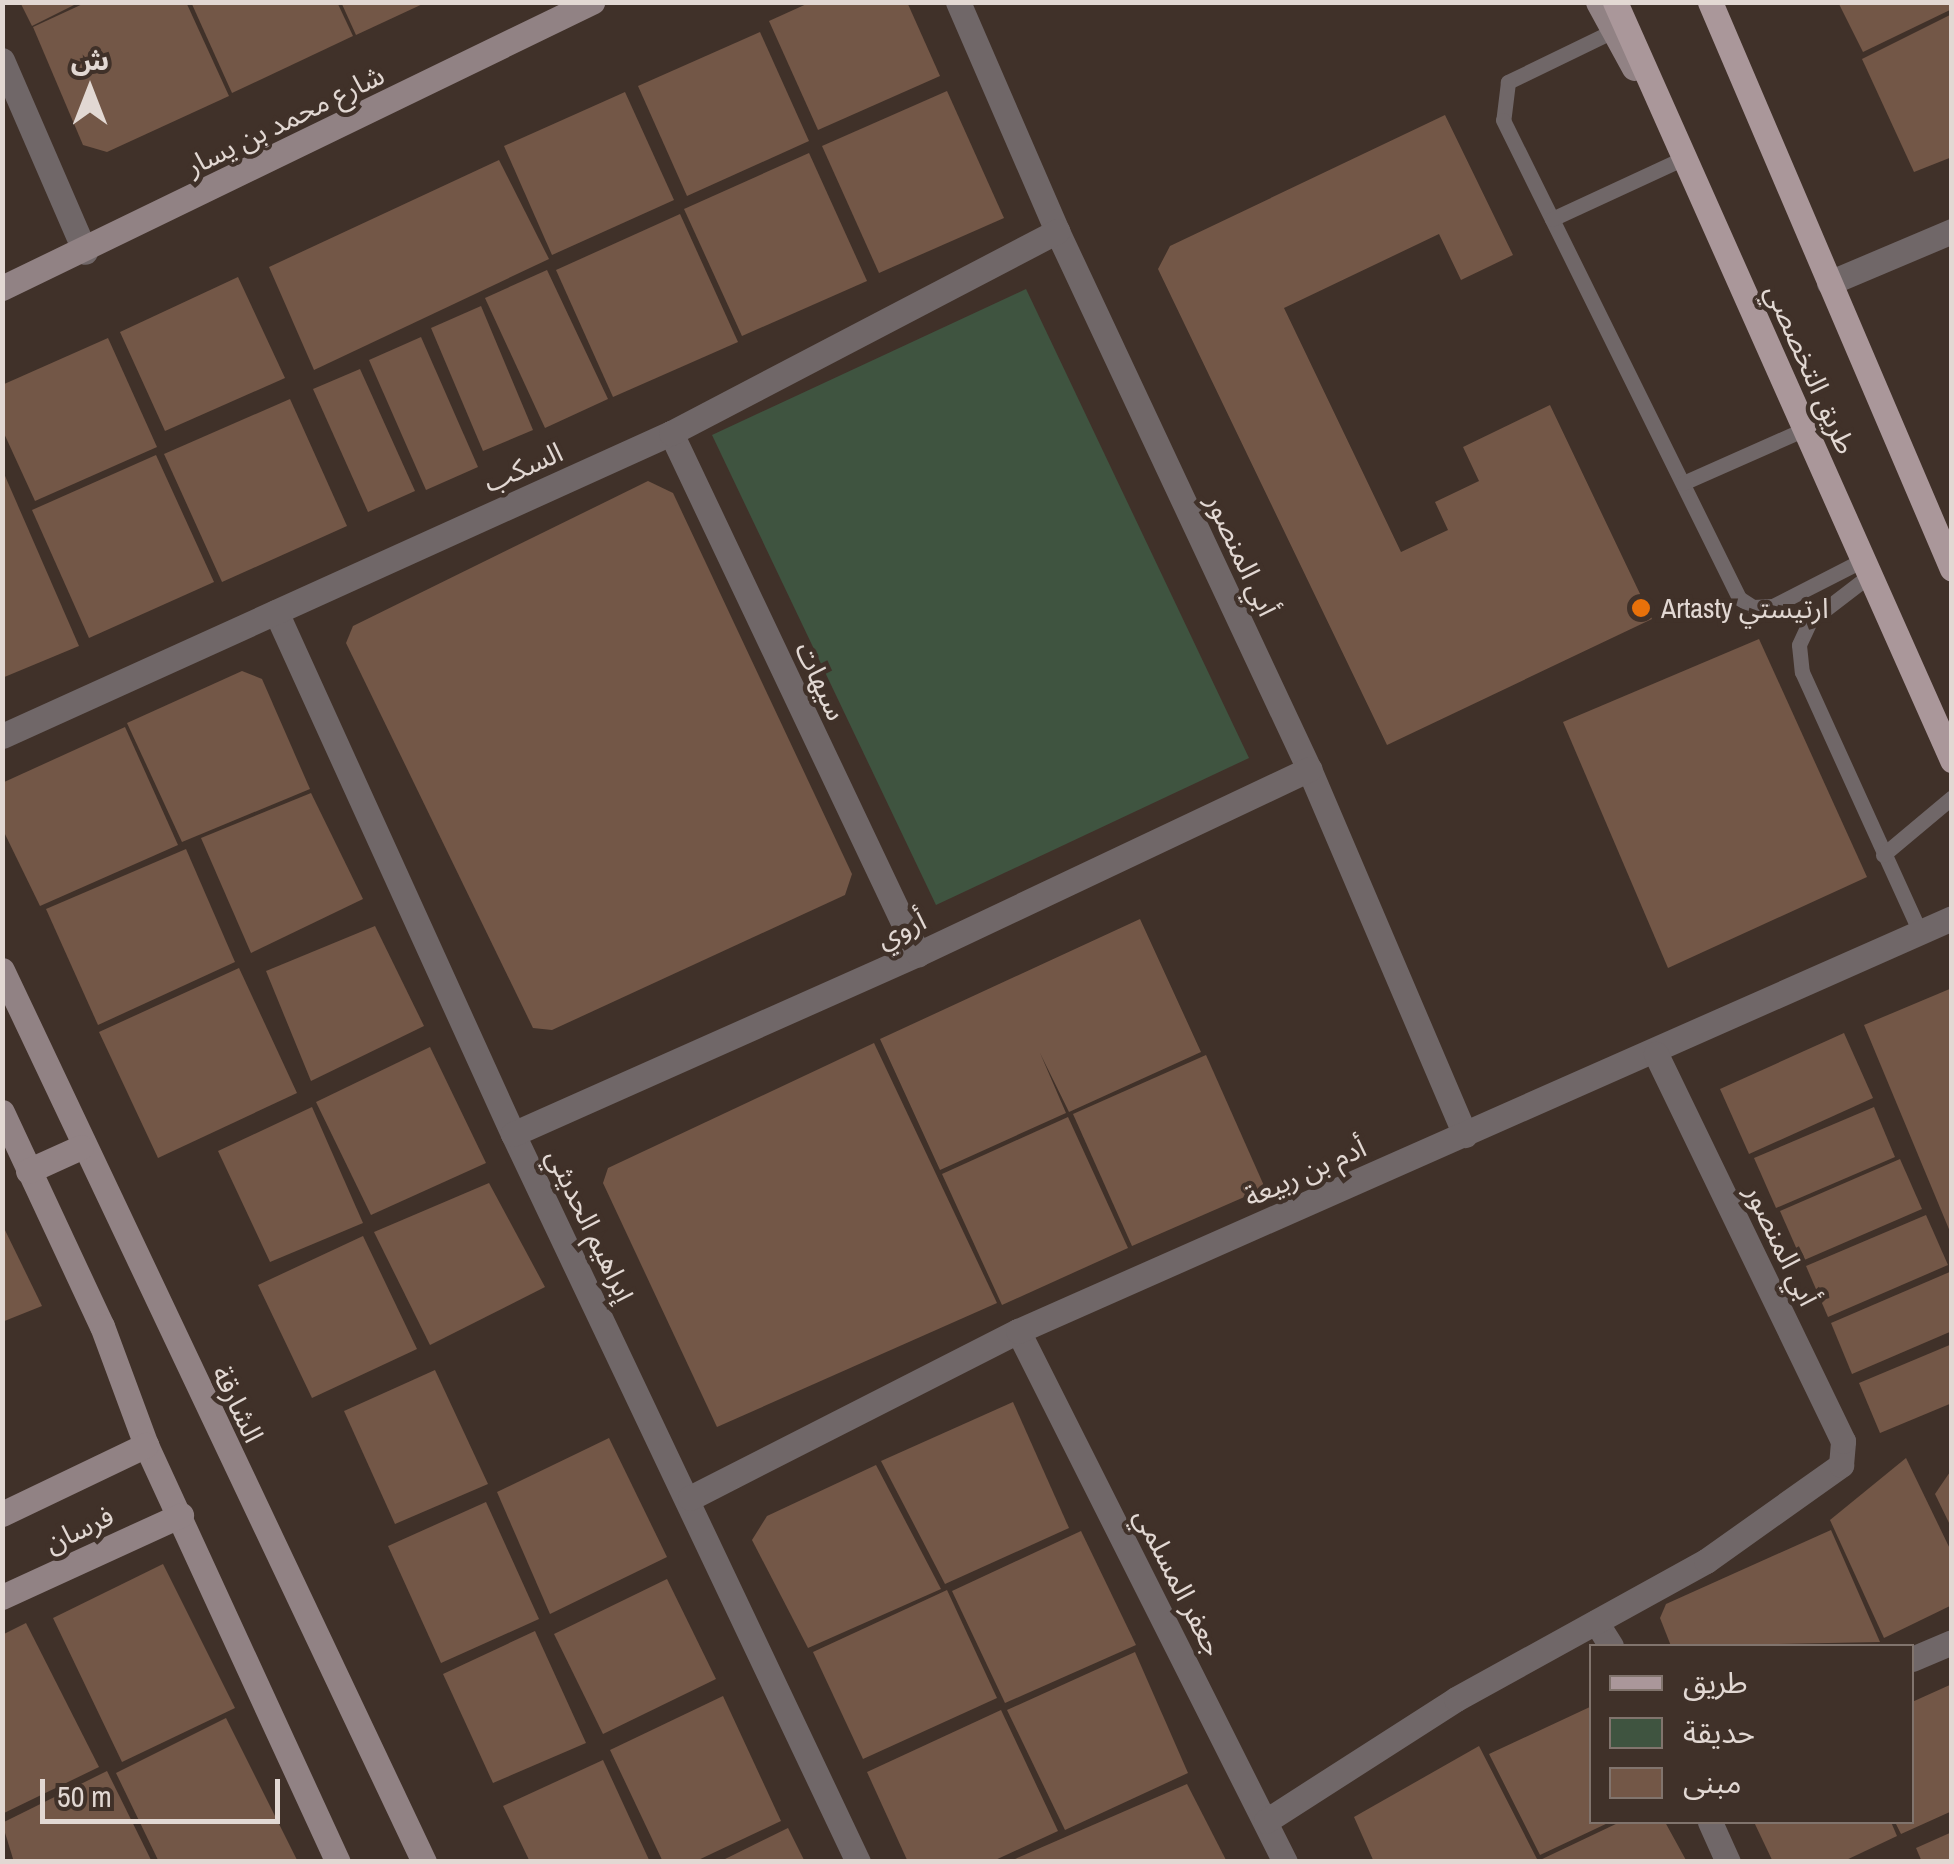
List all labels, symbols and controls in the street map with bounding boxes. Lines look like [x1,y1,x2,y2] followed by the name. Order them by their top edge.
[40,40,140,140] north arrow
[71,41,109,79] text: ش
[181,58,389,182] street label: شارع محمد بن يسار
[1759,279,1863,459] street label: طريق التخصصي
[478,435,568,499] street label: السكب
[1199,489,1285,621] street label: أبي المنصور
[1661,591,1829,625] place label: Artasty ارتيستي
[1630,597,1652,619] marker: Artasty ارتيستي
[788,636,854,726] street label: سيهات
[871,903,931,955] street label: أروي
[1239,1130,1371,1214] street label: أدم بن ربيعة
[540,1143,642,1307] street label: إبراهيم الحديثي
[1738,1179,1826,1311] street label: أبي المنصور
[205,1360,271,1448] street label: الشارقة
[39,1499,119,1559] street label: فرسان
[1127,1502,1231,1662] street label: جعفر المسلمي
[1589,1644,1914,1824] legend
[1683,1662,1748,1702] text: طريق
[1683,1712,1755,1752] text: حديقة
[45,1759,285,1821] scale bar
[1683,1762,1741,1802] text: مبنى
[57,1776,112,1816] text: 50 m

